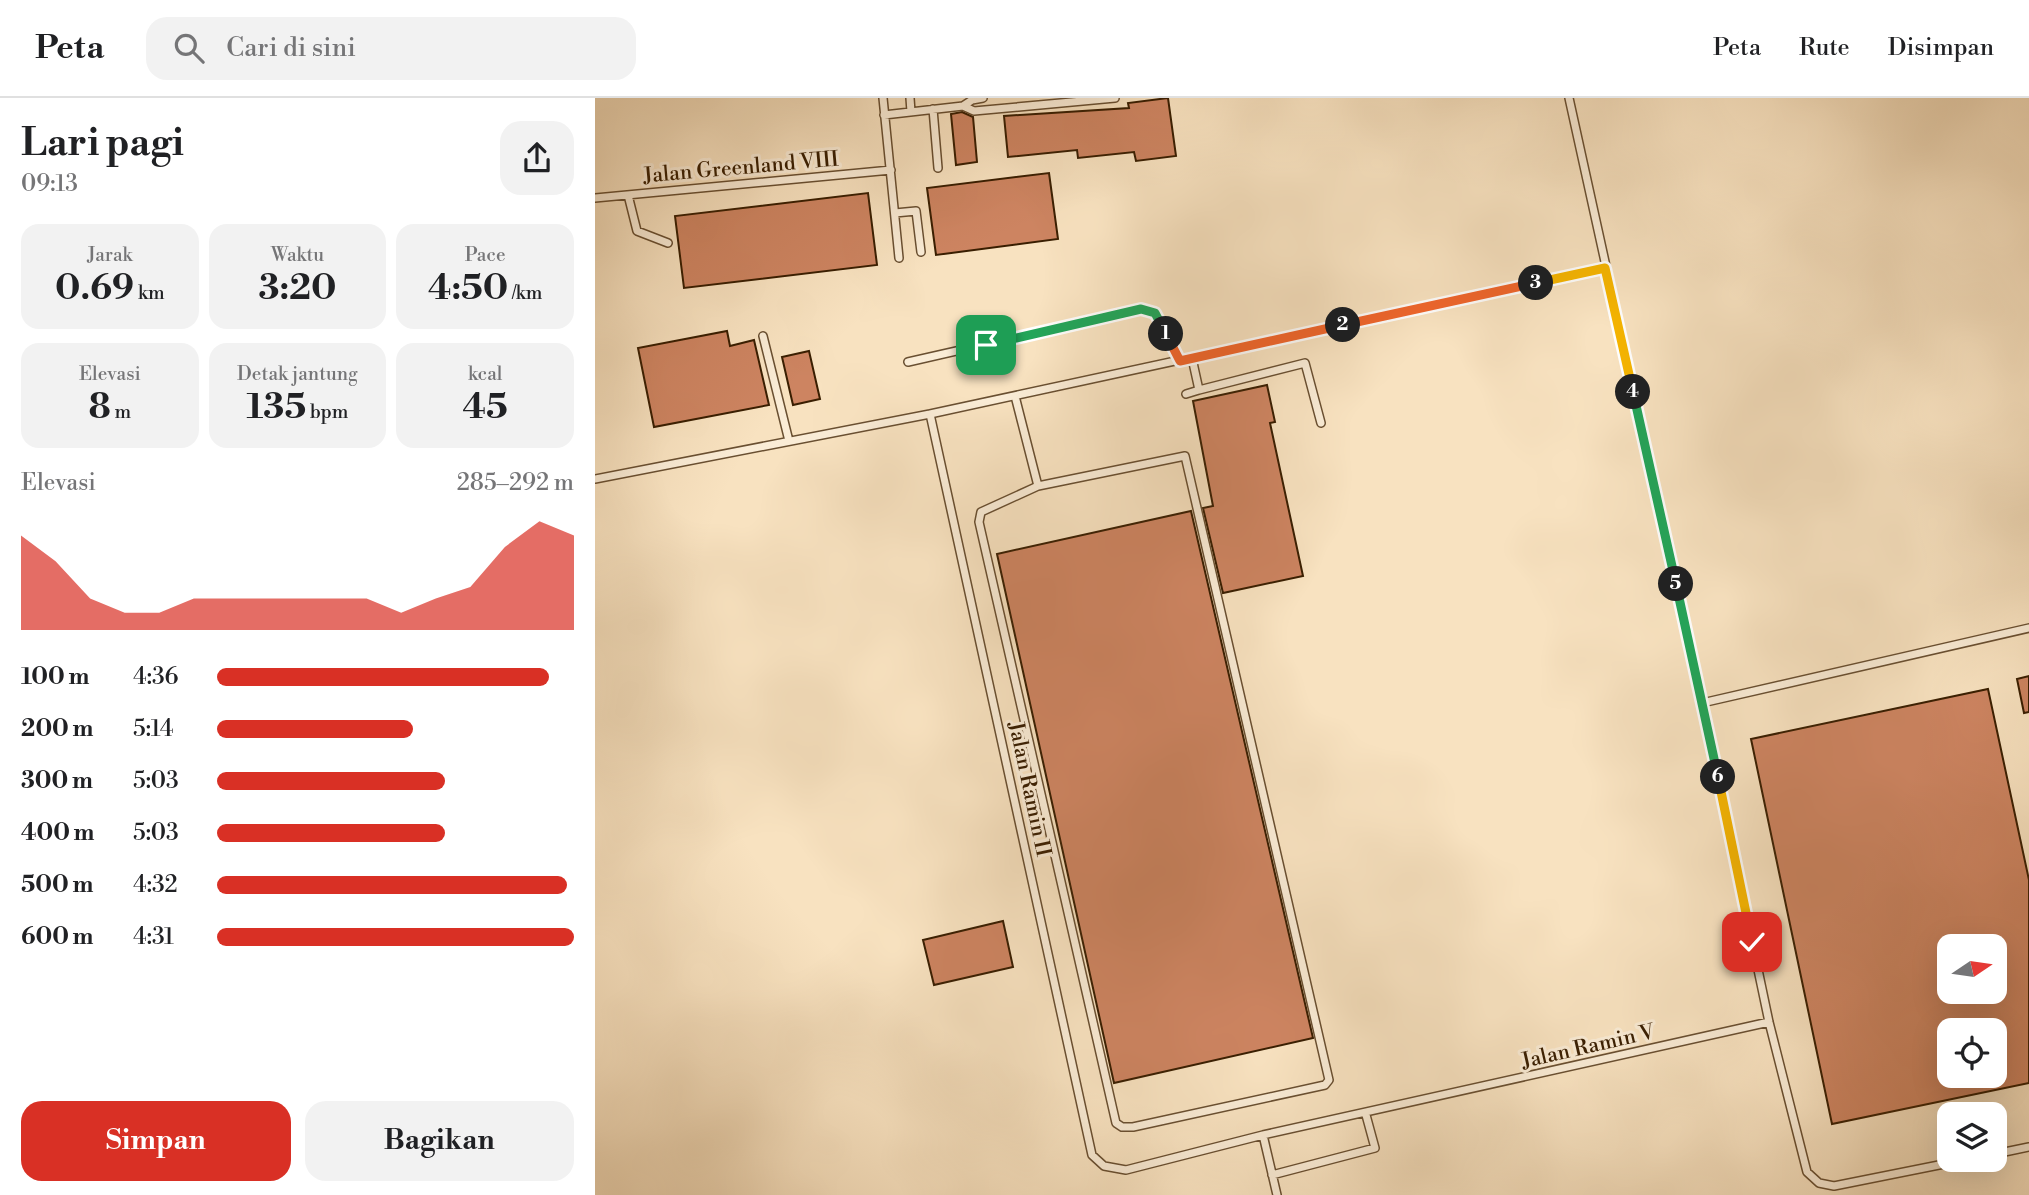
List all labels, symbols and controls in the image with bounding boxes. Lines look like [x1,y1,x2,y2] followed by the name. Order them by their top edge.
[146,17,636,80] search box
[35,28,104,69] text: Peta
[170,29,208,67] icon: search
[226,32,356,64] text: Cari di sini
[1713,33,1761,63] text: Peta
[1799,33,1850,63] text: Rute
[1888,33,1994,63] text: Disimpan
[21,120,184,167] text: Lari pagi
[500,121,574,195] button: share
[641,147,840,190] street label: Jalan Greenland VIII
[21,170,78,198] text: 09:13
[87,243,133,267] text: Jarak
[271,243,324,267] text: Waktu
[465,243,506,267] text: Pace
[1518,266,1553,300] pin: 3
[55,267,134,310] text: 0.69
[259,267,336,310] text: 3:20
[428,267,508,310] text: 4:50
[1530,270,1541,294] text: 3
[134,281,165,305] text: km
[508,281,542,305] text: /km
[1325,308,1361,342] pin: 2
[1337,312,1348,336] text: 2
[956,315,1016,375] pin
[1149,316,1183,352] pin: 1
[1161,321,1170,345] text: 1
[967,326,1005,364] icon: arrive
[79,362,141,386] text: Elevasi
[237,362,358,386] text: Detak jantung
[468,362,502,386] text: kcal
[1615,374,1651,410] pin: 4
[1626,379,1639,403] text: 4
[88,386,111,429] text: 8
[247,386,306,429] text: 135
[463,386,508,429] text: 45
[111,400,131,424] text: m
[306,400,348,424] text: bpm
[21,469,96,497] text: Elevasi
[457,469,574,497] text: 285–292 m
[1659,566,1693,602] pin: 5
[1670,571,1681,595] text: 5
[21,663,89,691] text: 100 m
[133,663,179,691] text: 4:36
[21,715,93,743] text: 200 m
[133,715,174,743] text: 5:14
[1002,719,1056,859] street label: Jalan Ramin II
[1701,760,1735,794] pin: 6
[1712,764,1723,788] text: 6
[21,767,93,795] text: 300 m
[133,767,179,795] text: 5:03
[21,819,94,847] text: 400 m
[133,819,179,847] text: 5:03
[21,871,93,899] text: 500 m
[133,871,178,899] text: 4:32
[1722,912,1782,972] pin
[21,923,94,951] text: 600 m
[133,923,174,951] text: 4:31
[1733,923,1771,961] icon: check
[1937,934,2007,1004] north arrow
[1937,934,2007,1172] map controls
[1937,1018,2007,1088] button: locate
[1518,1019,1658,1075] street label: Jalan Ramin V
[21,1101,291,1181] button: Simpan
[305,1101,574,1181] button: Bagikan
[1937,1102,2007,1172] button: layers

